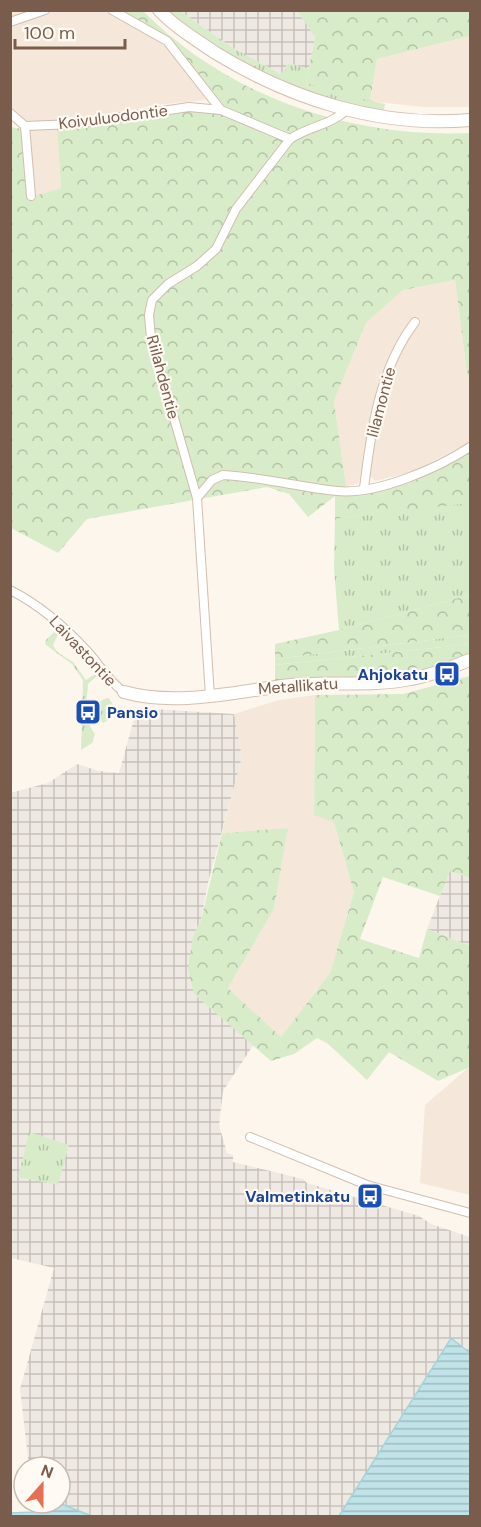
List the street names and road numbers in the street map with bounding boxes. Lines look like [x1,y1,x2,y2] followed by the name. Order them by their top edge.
[57,100,169,134] street label: Koivuluodontie
[142,333,184,421] street label: Riilahdentie
[362,365,400,439] street label: Iilamontie
[45,611,121,691] street label: Laivastontie
[257,673,339,699] street label: Metallikatu

